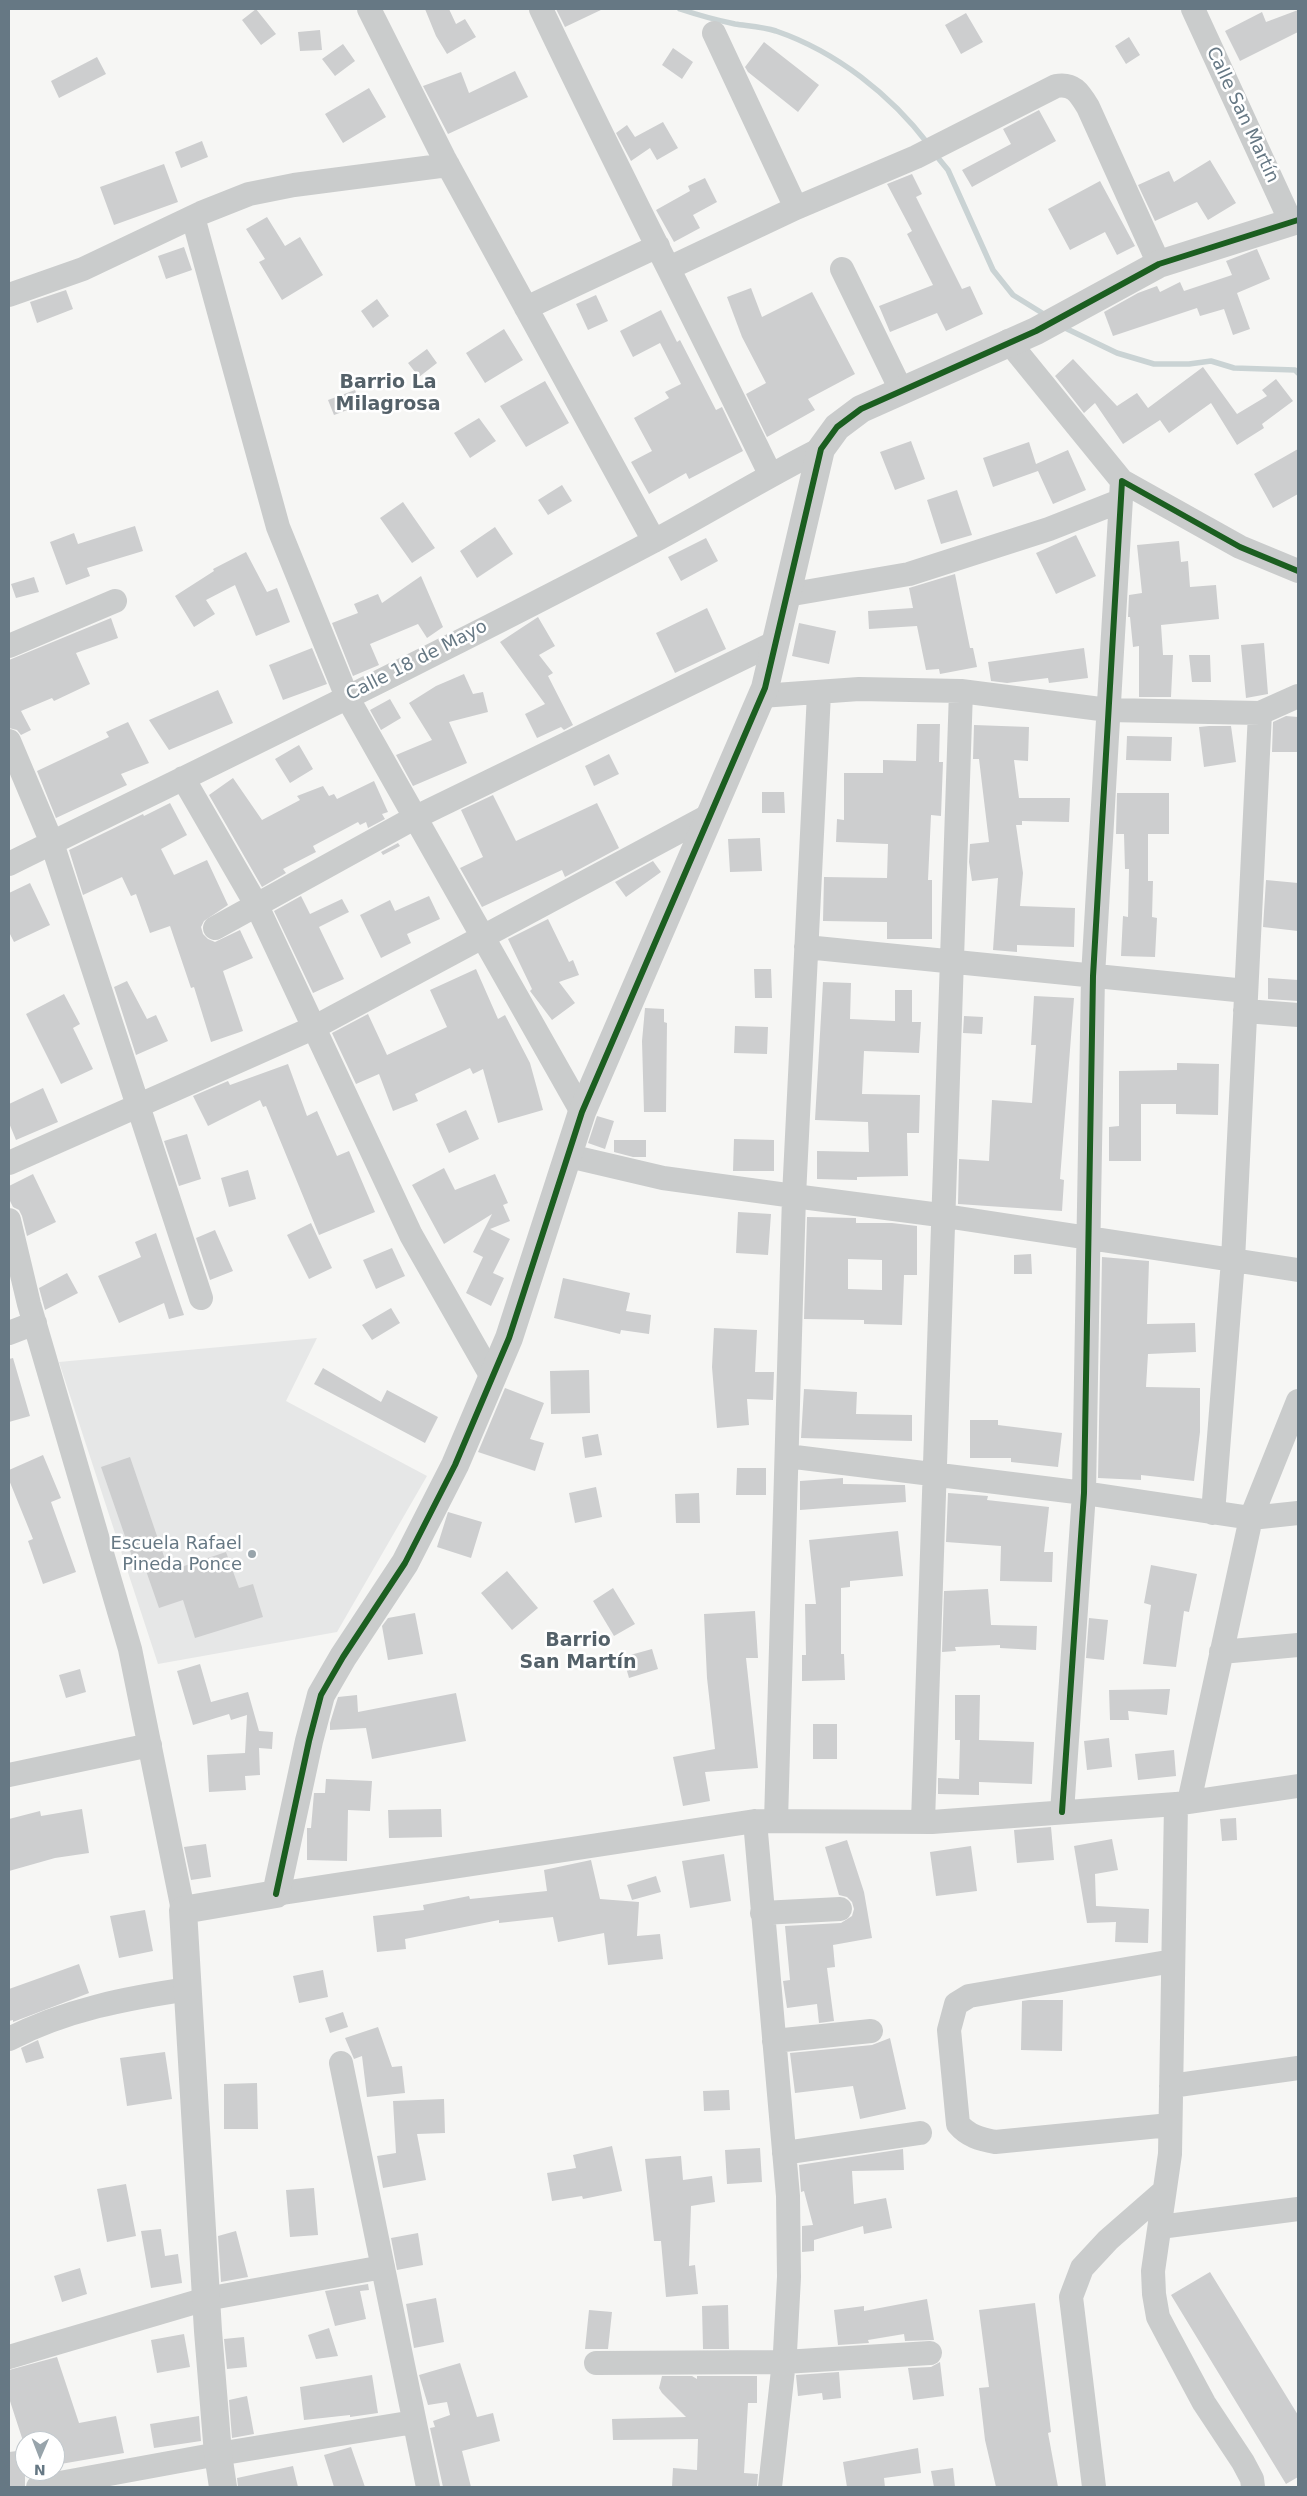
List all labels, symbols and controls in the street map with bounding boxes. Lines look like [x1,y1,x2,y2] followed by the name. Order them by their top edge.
[1201,44,1283,186] street label: Calle San Martín
[336,372,440,416] district label: Barrio La Milagrosa
[343,616,491,706] street label: Calle 18 de Mayo
[111,1533,242,1576] place label: Escuela Rafael Pineda Ponce
[246,1548,258,1560] marker: Escuela Rafael Pineda Ponce
[520,1630,636,1674] district label: Barrio San Martín
[15,2431,65,2481] north arrow
[34,2462,46,2478] text: N

